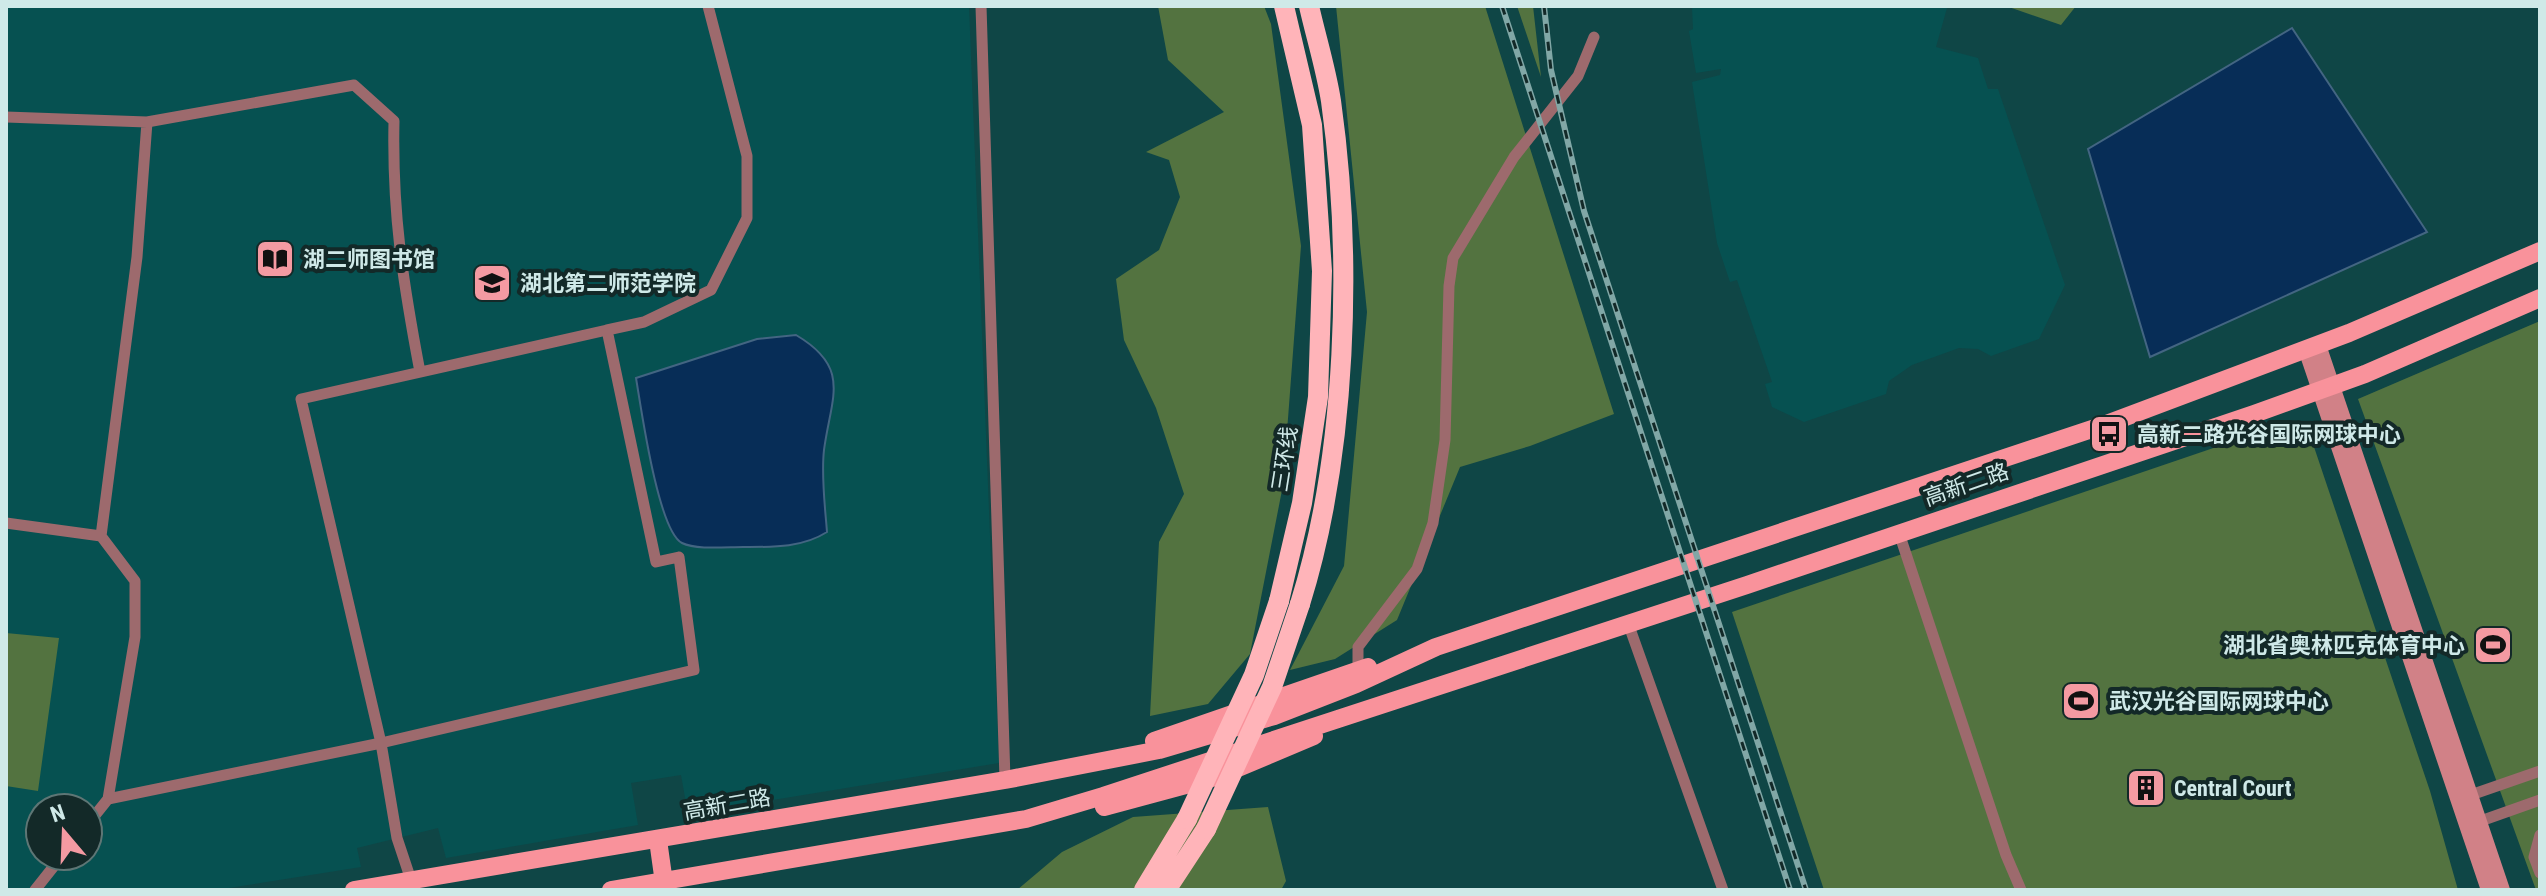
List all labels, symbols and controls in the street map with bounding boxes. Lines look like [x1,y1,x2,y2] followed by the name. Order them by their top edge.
[254,238,296,280] library icon: 湖二师图书馆
[303,247,435,272] place label: 湖二师图书馆
[471,262,513,304] school or university icon: 湖北第二师范学院
[520,271,696,296] place label: 湖北第二师范学院
[2088,413,2130,455] bus stop icon: 高新二路光谷国际网球中心
[2137,422,2401,447] place label: 高新二路光谷国际网球中心
[1267,425,1302,494] street label: 三环线
[1920,458,2012,511] street label: 高新二路
[2472,624,2514,666] sports icon: 湖北省奥林匹克体育中心
[2223,633,2465,658] place label: 湖北省奥林匹克体育中心
[2060,680,2102,722] sports icon: 武汉光谷国际网球中心
[2109,689,2329,714] place label: 武汉光谷国际网球中心
[2125,767,2167,809] building icon: Central Court
[2174,776,2292,801] place label: Central Court
[682,785,773,824] street label: 高新二路
[24,792,104,872] north arrow
[47,800,68,828] text: N

